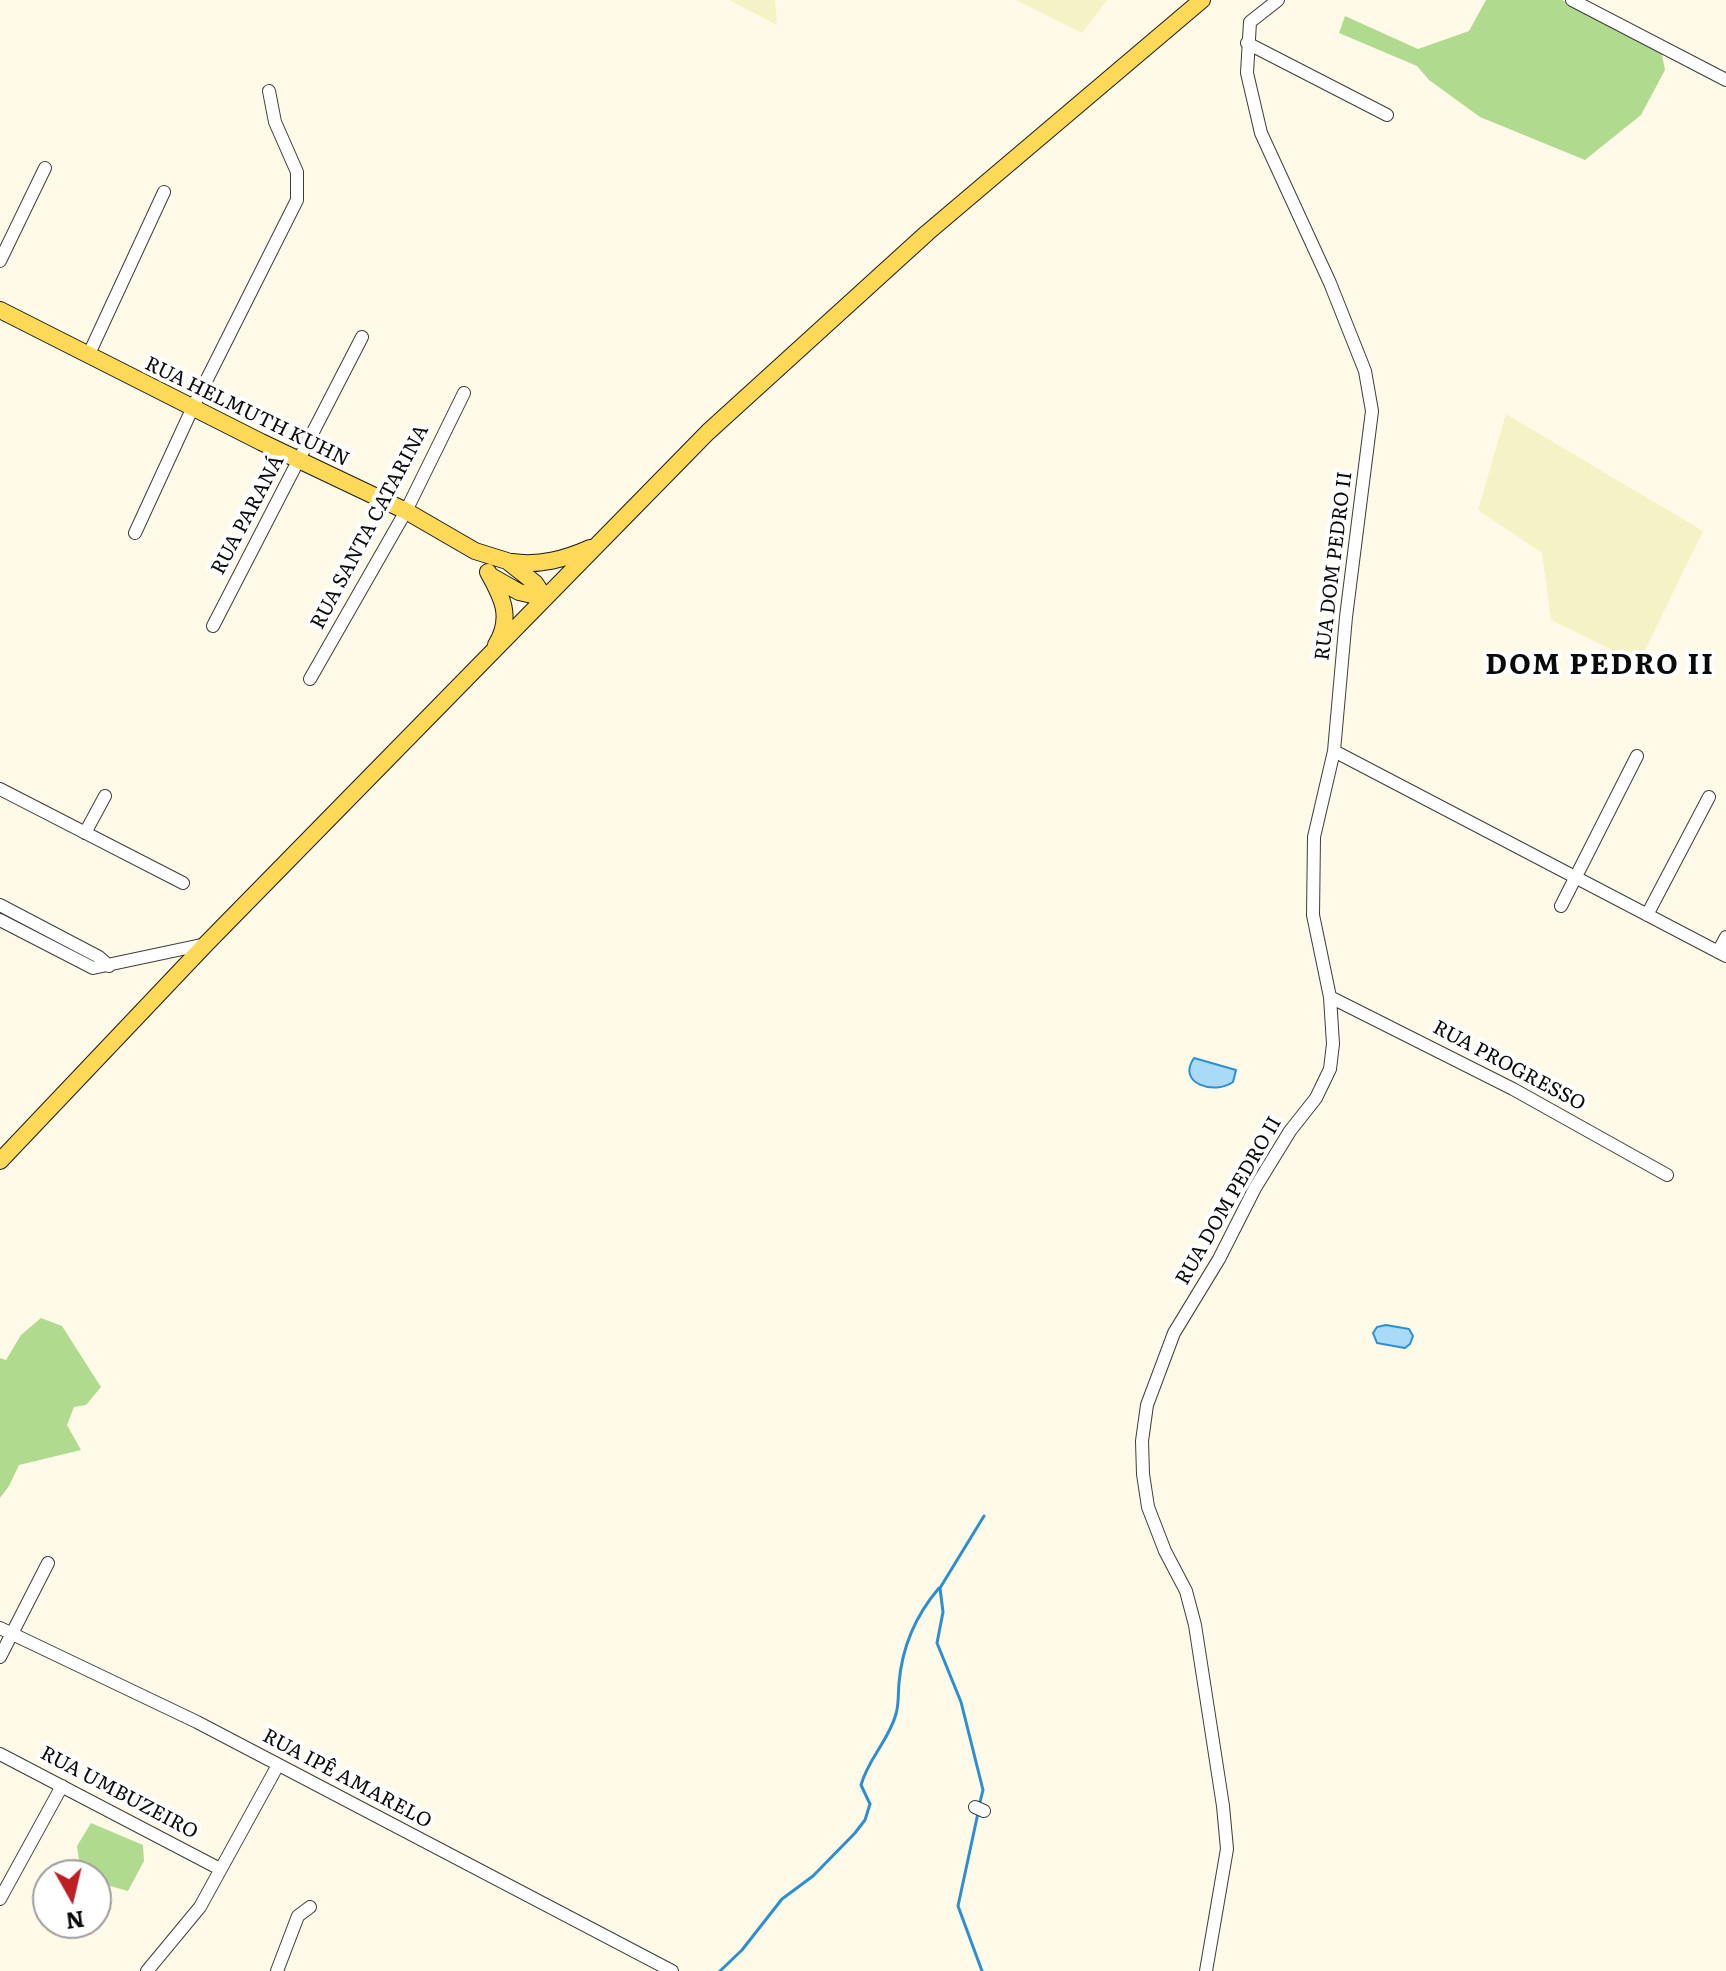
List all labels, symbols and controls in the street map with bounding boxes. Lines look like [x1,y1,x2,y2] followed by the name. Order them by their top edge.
[141,352,353,472] street label: RUA HELMUTH KUHN
[306,421,434,633] street label: RUA SANTA CATARINA
[206,451,290,579] street label: RUA PARANÁ
[1310,470,1358,662] street label: RUA DOM PEDRO II
[1485,649,1715,683] district label: DOM PEDRO II
[1429,1016,1589,1116] street label: RUA PROGRESSO
[1171,1113,1287,1289] street label: RUA DOM PEDRO II
[258,1724,436,1834] street label: RUA IPÊ AMARELO
[36,1741,202,1845] street label: RUA UMBUZEIRO
[32,1859,112,1939] north arrow
[64,1904,87,1939] text: N

